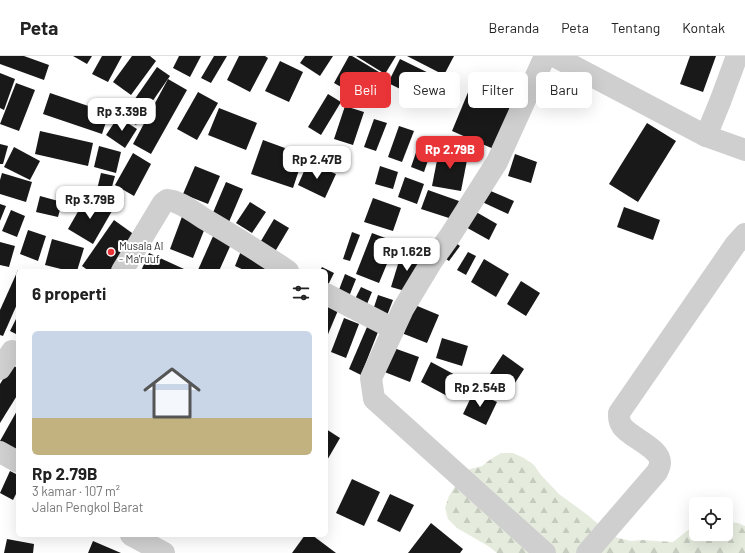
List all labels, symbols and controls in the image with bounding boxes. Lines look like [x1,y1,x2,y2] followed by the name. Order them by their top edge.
[20,16,58,39] text: Peta
[489,19,539,36] text: Beranda
[561,19,589,36] text: Peta
[611,19,660,36] text: Tentang
[682,19,725,36] text: Kontak
[340,72,391,108] chip: Beli
[399,72,460,108] chip: Sewa
[468,72,528,108] chip: Filter
[536,72,592,108] chip: Baru
[81,98,163,132] pin: Rp 3.39B
[97,103,147,119] text: Rp 3.39B
[409,136,491,170] pin: Rp 2.79B
[425,141,475,157] text: Rp 2.79B
[276,146,358,180] pin: Rp 2.47B
[292,151,342,167] text: Rp 2.47B
[49,186,131,220] pin: Rp 3.79B
[65,191,115,207] text: Rp 3.79B
[366,238,448,272] pin: Rp 1.62B
[119,239,163,265] place label: Musala Al - Ma'ruuf
[383,243,431,259] text: Rp 1.62B
[106,247,116,257] marker: Musala Al - Ma'ruuf
[290,282,312,304] icon: filters
[32,283,106,303] text: 6 properti
[136,357,208,429] icon: home
[439,374,521,408] pin: Rp 2.54B
[454,379,506,395] text: Rp 2.54B
[32,463,98,483] text: Rp 2.79B
[32,483,120,499] text: 3 kamar · 107 m²
[689,497,733,541] map controls
[689,497,733,541] button: locate
[32,499,143,515] text: Jalan Pengkol Barat

